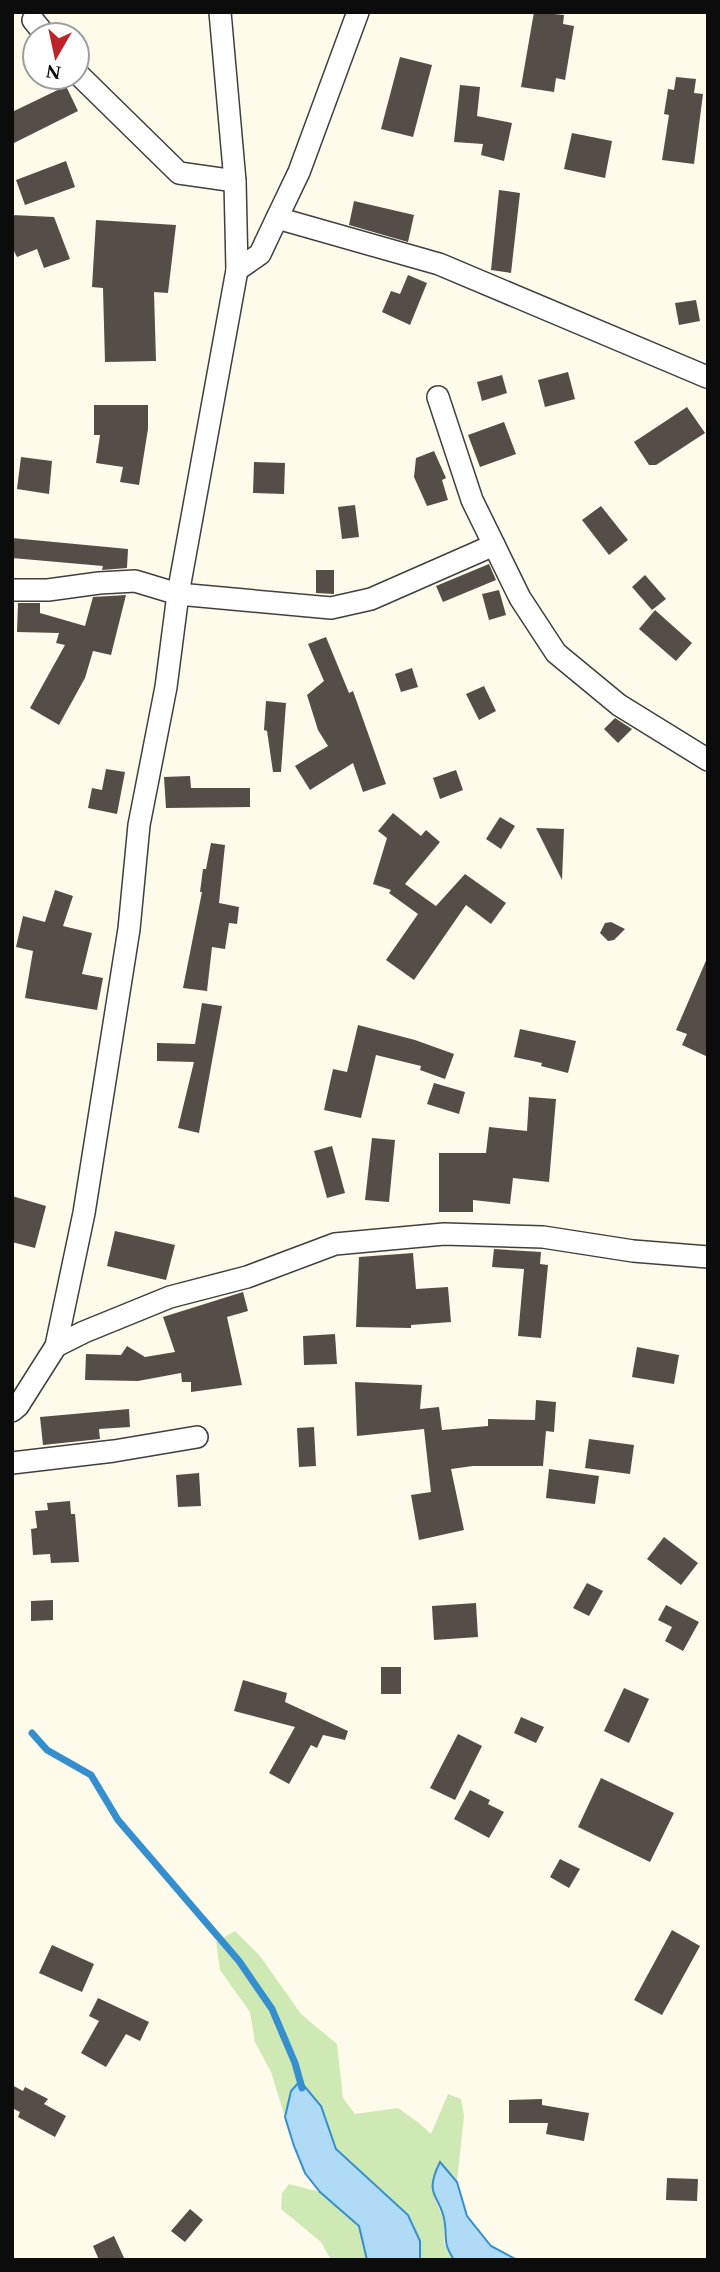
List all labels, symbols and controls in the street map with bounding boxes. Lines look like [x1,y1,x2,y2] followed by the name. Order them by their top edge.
[21,21,91,91] north arrow
[44,56,64,87] text: N

